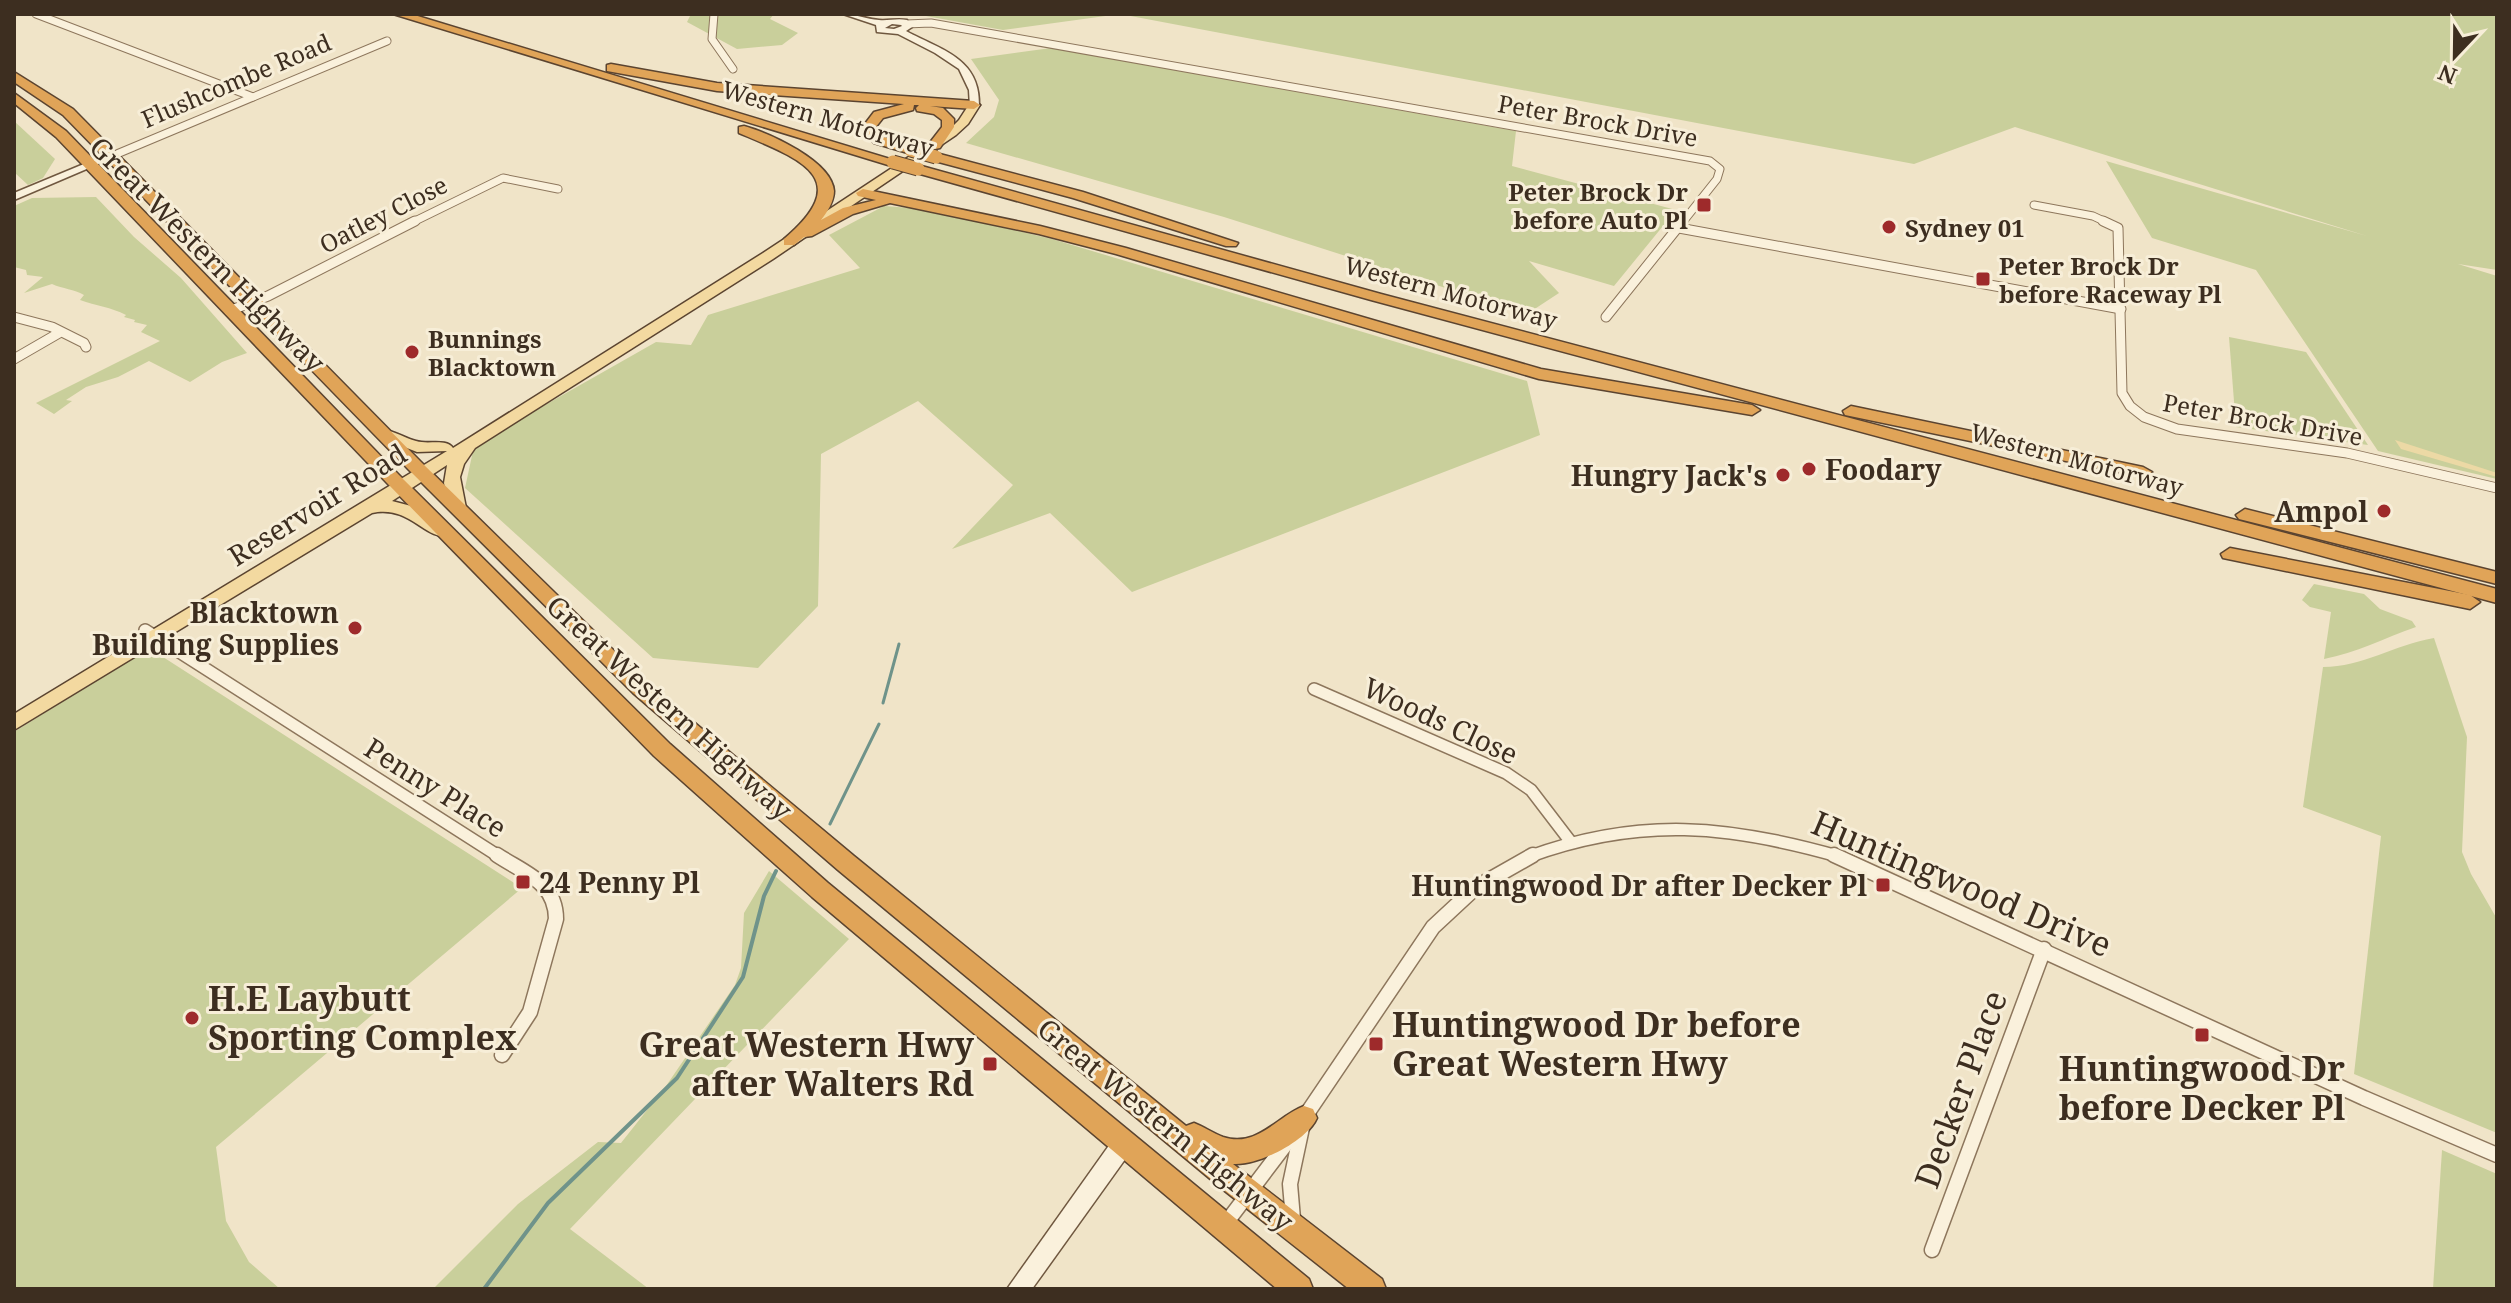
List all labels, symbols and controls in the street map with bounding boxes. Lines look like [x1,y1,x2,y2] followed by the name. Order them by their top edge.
[2415,16,2495,96] north arrow
[136,25,336,135] street label: Flushcombe Road
[2433,58,2461,93] text: N
[718,72,938,164] street label: Western Motorway
[1496,86,1700,154] street label: Peter Brock Drive
[82,128,334,380] street label: Great Western Highway
[313,168,453,260] street label: Oatley Close
[1508,175,1689,236] place label: Peter Brock Dr before Auto Pl
[1695,196,1713,214] marker: Peter Brock Dr before Auto Pl
[1905,211,2025,244] place label: Sydney 01
[1880,218,1898,236] marker: Sydney 01
[1341,248,1561,336] street label: Western Motorway
[1999,249,2222,310] place label: Peter Brock Dr before Raceway Pl
[1974,270,1992,288] marker: Peter Brock Dr before Raceway Pl
[428,322,556,383] place label: Bunnings Blacktown
[403,343,421,361] marker: Bunnings Blacktown
[2161,385,2365,453] street label: Peter Brock Drive
[1967,415,2187,503] street label: Western Motorway
[221,434,413,574] street label: Reservoir Road
[1825,450,1942,488] place label: Foodary
[1571,456,1767,494] place label: Hungry Jack's
[1800,460,1818,478] marker: Foodary
[1774,466,1792,484] marker: Hungry Jack's
[2274,492,2368,530] place label: Ampol
[2375,502,2393,520] marker: Ampol
[539,586,801,828] street label: Great Western Highway
[92,593,339,663] place label: Blacktown Building Supplies
[346,619,364,637] marker: Blacktown Building Supplies
[1357,668,1525,772] street label: Woods Close
[358,728,514,846] street label: Penny Place
[1805,799,2119,967] street label: Huntingwood Drive
[539,863,700,901] place label: 24 Penny Pl
[1411,866,1867,904] place label: Huntingwood Dr after Decker Pl
[514,873,532,891] marker: 24 Penny Pl
[1874,876,1892,894] marker: Huntingwood Dr after Decker Pl
[208,975,517,1060] place label: H.E Laybutt Sporting Complex
[1903,984,2017,1194] street label: Decker Place
[1392,1001,1801,1086] place label: Huntingwood Dr before Great Western Hwy
[183,1009,201,1027] marker: H.E Laybutt Sporting Complex
[1030,1009,1302,1239] street label: Great Western Highway
[638,1021,974,1106] place label: Great Western Hwy after Walters Rd
[2193,1026,2211,1044] marker: Huntingwood Dr before Decker Pl
[1367,1035,1385,1053] marker: Huntingwood Dr before Great Western Hwy
[2059,1045,2345,1130] place label: Huntingwood Dr before Decker Pl
[981,1055,999,1073] marker: Great Western Hwy after Walters Rd

